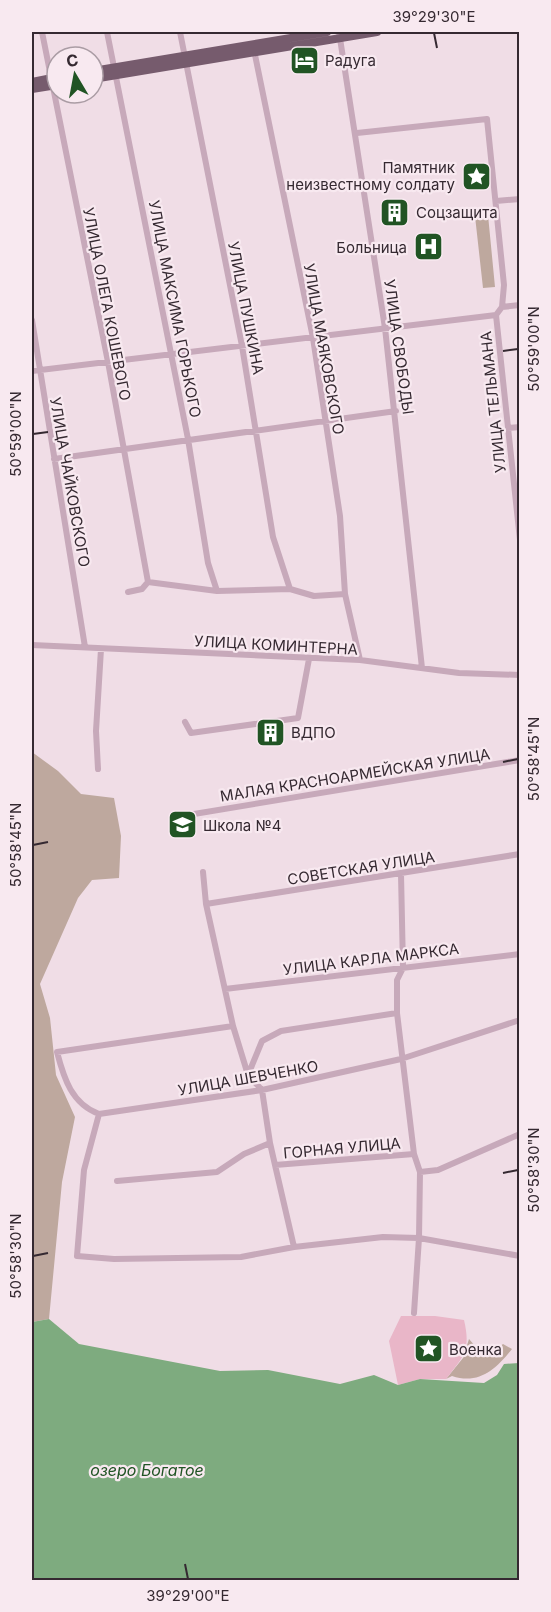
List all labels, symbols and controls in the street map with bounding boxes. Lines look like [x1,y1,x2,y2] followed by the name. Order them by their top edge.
[392,7,476,26] text: 39°29'30"E
[288,44,320,76] hotel icon: Радуга
[45,45,105,105] north arrow
[65,49,80,71] text: С
[325,51,376,70] place label: Радуга
[286,158,456,194] place label: Памятник неизвестному солдату
[460,160,492,192] place icon: Памятник неизвестному солдату
[379,196,411,228] building icon: Соцзащита
[145,199,205,419] street label: УЛИЦА МАКСИМА ГОРЬКОГО
[416,203,498,222] place label: Соцзащита
[79,206,135,402] street label: УЛИЦА ОЛЕГА КОШЕВОГО
[412,231,444,263] hospital icon: Больница
[336,238,407,257] place label: Больница
[224,240,268,376] street label: УЛИЦА ПУШКИНА
[300,262,348,436] street label: УЛИЦА МАЯКОВСКОГО
[380,278,418,416] street label: УЛИЦА СВОБОДЫ
[524,306,543,392] text: 50°59'00"N
[476,330,510,474] street label: УЛИЦА ТЕЛЬМАНА
[6,391,25,477] text: 50°59'00"N
[46,396,94,568] street label: УЛИЦА ЧАЙКОВСКОГО
[194,631,358,659] street label: УЛИЦА КОМИНТЕРНА
[254,716,286,748] building icon: ВДПО
[524,717,543,801] text: 50°58'45"N
[291,723,336,742] place label: ВДПО
[219,744,491,806] street label: МАЛАЯ КРАСНОАРМЕЙСКАЯ УЛИЦА
[6,803,25,887] text: 50°58'45"N
[166,809,198,841] school or university icon: Школа №4
[203,816,282,835] place label: Школа №4
[286,847,436,889] street label: СОВЕТСКАЯ УЛИЦА
[282,939,460,979] street label: УЛИЦА КАРЛА МАРКСА
[176,1056,320,1100] street label: УЛИЦА ШЕВЧЕНКО
[524,1127,543,1213] text: 50°58'30"N
[283,1133,401,1163] street label: ГОРНАЯ УЛИЦА
[6,1213,25,1299] text: 50°58'30"N
[412,1333,444,1365] place icon: Военка
[449,1340,502,1359] place label: Военка
[90,1460,204,1480] water label: озеро Богатое
[146,1586,230,1605] text: 39°29'00"E

